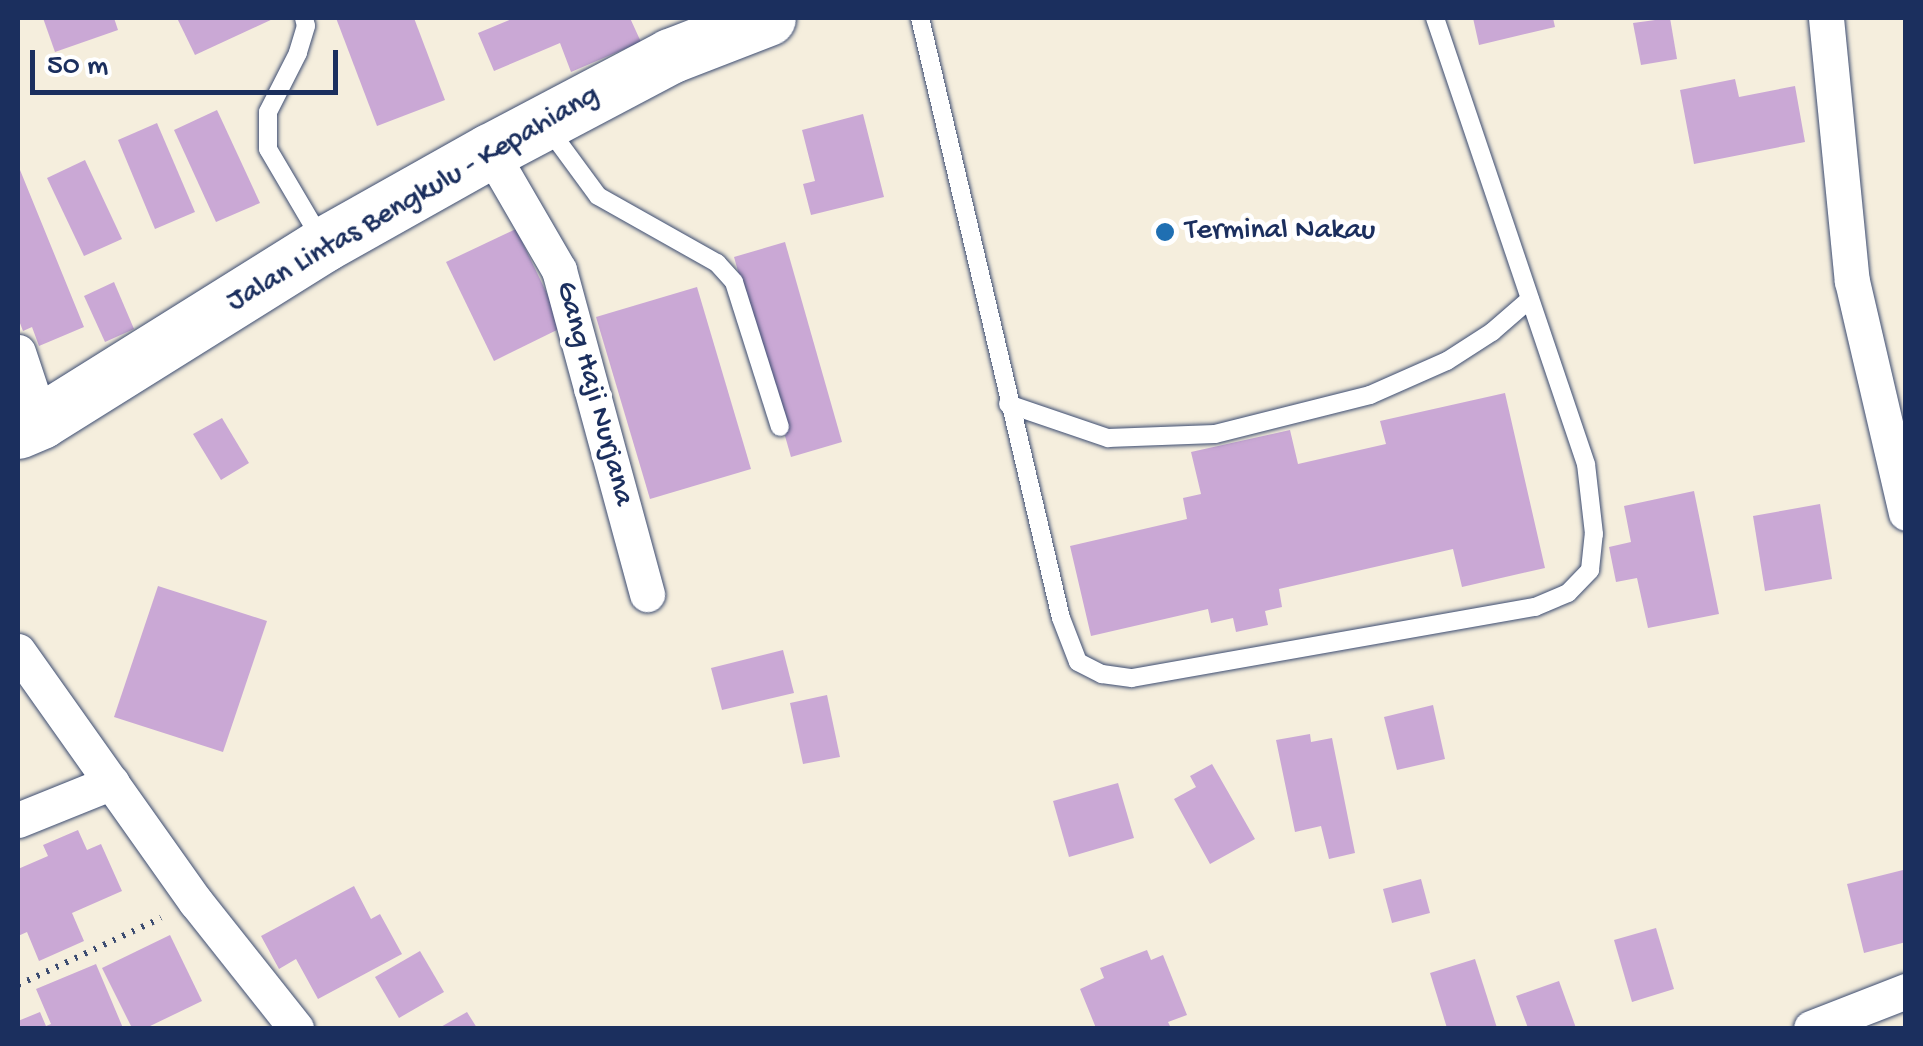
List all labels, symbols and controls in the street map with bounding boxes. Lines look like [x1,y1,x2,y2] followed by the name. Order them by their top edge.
[35,30,342,92] scale bar
[47,50,108,85] text: 50 m
[221,78,607,322] street label: Jalan Lintas Bengkulu - Kepahiang
[1185,214,1375,250] place label: Terminal Nakau
[1154,221,1176,243] marker: Terminal Nakau
[546,278,640,510] street label: Gang Haji Nurjana

